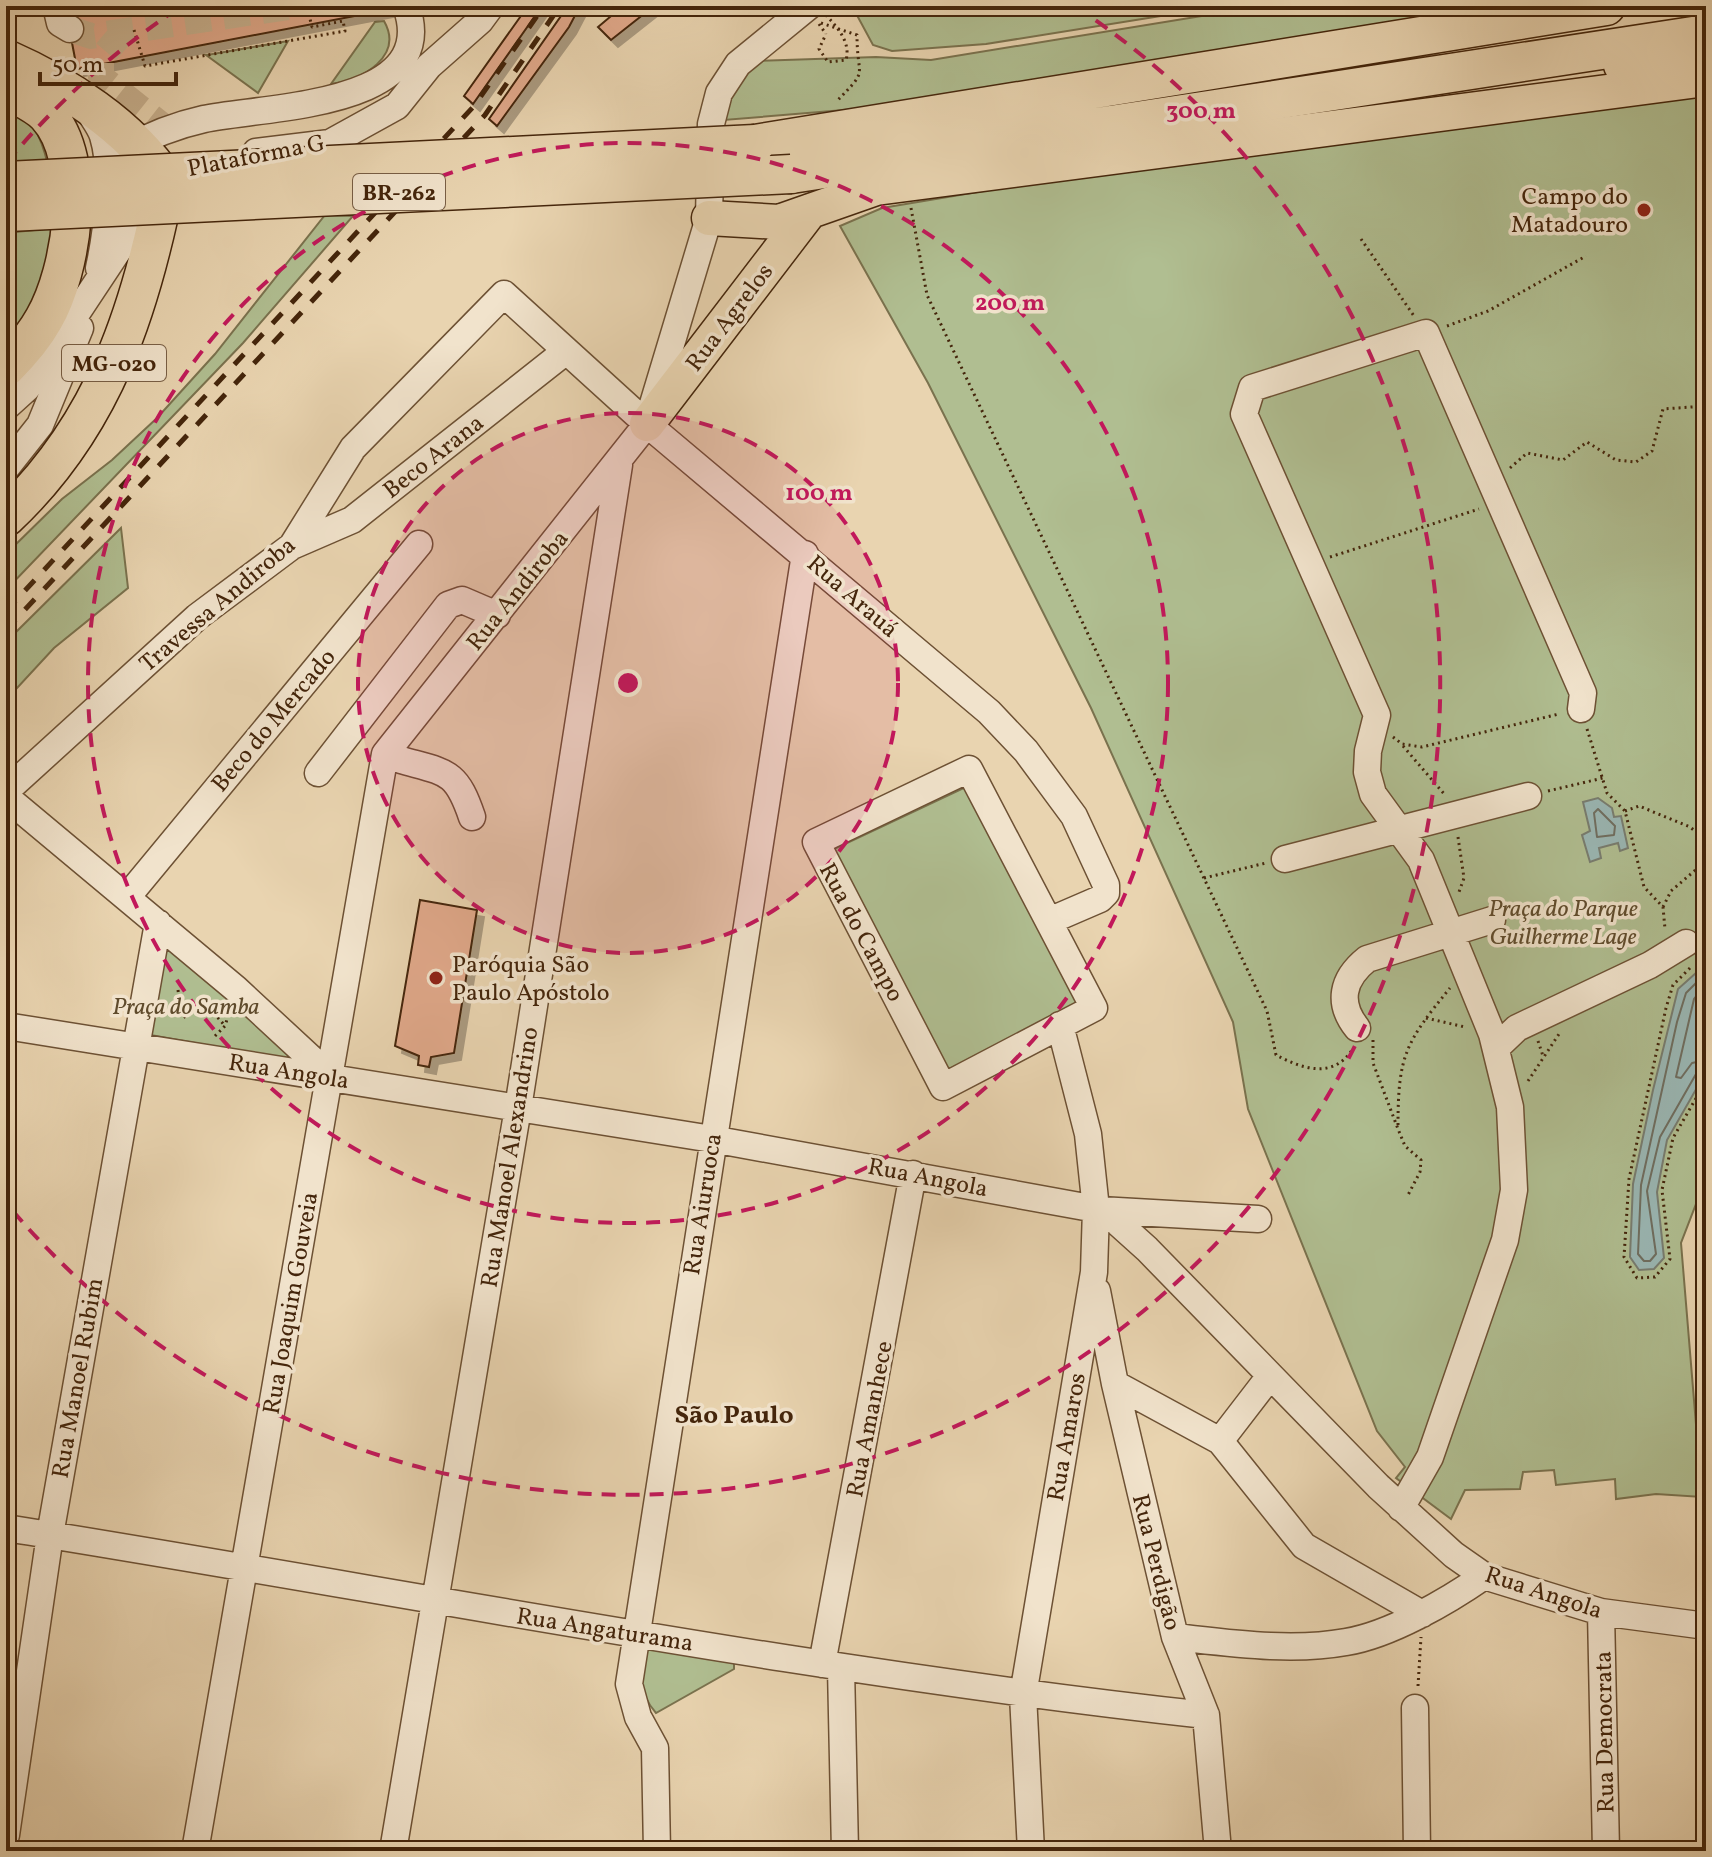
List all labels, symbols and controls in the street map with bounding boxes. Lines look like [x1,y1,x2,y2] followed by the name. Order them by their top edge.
[40,36,176,86] scale bar
[52,49,104,83] text: 50 m
[1166,95,1236,129] text: 300 m
[185,127,328,187] street label: Plataforma G
[353,174,445,210] road number: BR-262
[1511,181,1628,243] place label: Campo do Matadouro
[1635,201,1653,219] marker: Campo do Matadouro
[679,257,783,379] street label: Rua Agrelos
[975,287,1045,321] text: 200 m
[62,345,166,381] road number: MG-020
[377,407,492,508] street label: Beco Arana
[785,477,853,511] text: 100 m
[459,524,578,659] street label: Rua Andiroba
[133,530,304,681] street label: Travessa Andiroba
[799,548,905,647] street label: Rua Arauá
[204,642,345,800] street label: Beco do Mercado
[614,669,642,697] centre of rings
[809,857,911,1009] street label: Rua do Campo
[1488,893,1638,955] park label: Praça do Parque Guilherme Lage
[452,949,610,1011] place label: Paróquia São Paulo Apóstolo
[427,969,445,987] marker: Paróquia São Paulo Apóstolo
[112,991,260,1025] park label: Praça do Samba
[474,1024,548,1290] street label: Rua Manoel Alexandrino
[226,1047,352,1099] street label: Rua Angola
[676,1131,732,1278] street label: Rua Aiuruoca
[865,1151,991,1207] street label: Rua Angola
[256,1189,328,1417] street label: Rua Joaquim Gouveia
[45,1275,113,1481] street label: Rua Manoel Rubim
[839,1338,903,1501] street label: Rua Amanhece
[1040,1370,1096,1504] street label: Rua Amaros
[674,1398,794,1434] district label: São Paulo
[1122,1491,1188,1634] street label: Rua Perdigão
[1480,1559,1607,1629] street label: Rua Angola
[514,1600,696,1662] street label: Rua Angaturama
[1588,1650,1624,1813] street label: Rua Democrata

